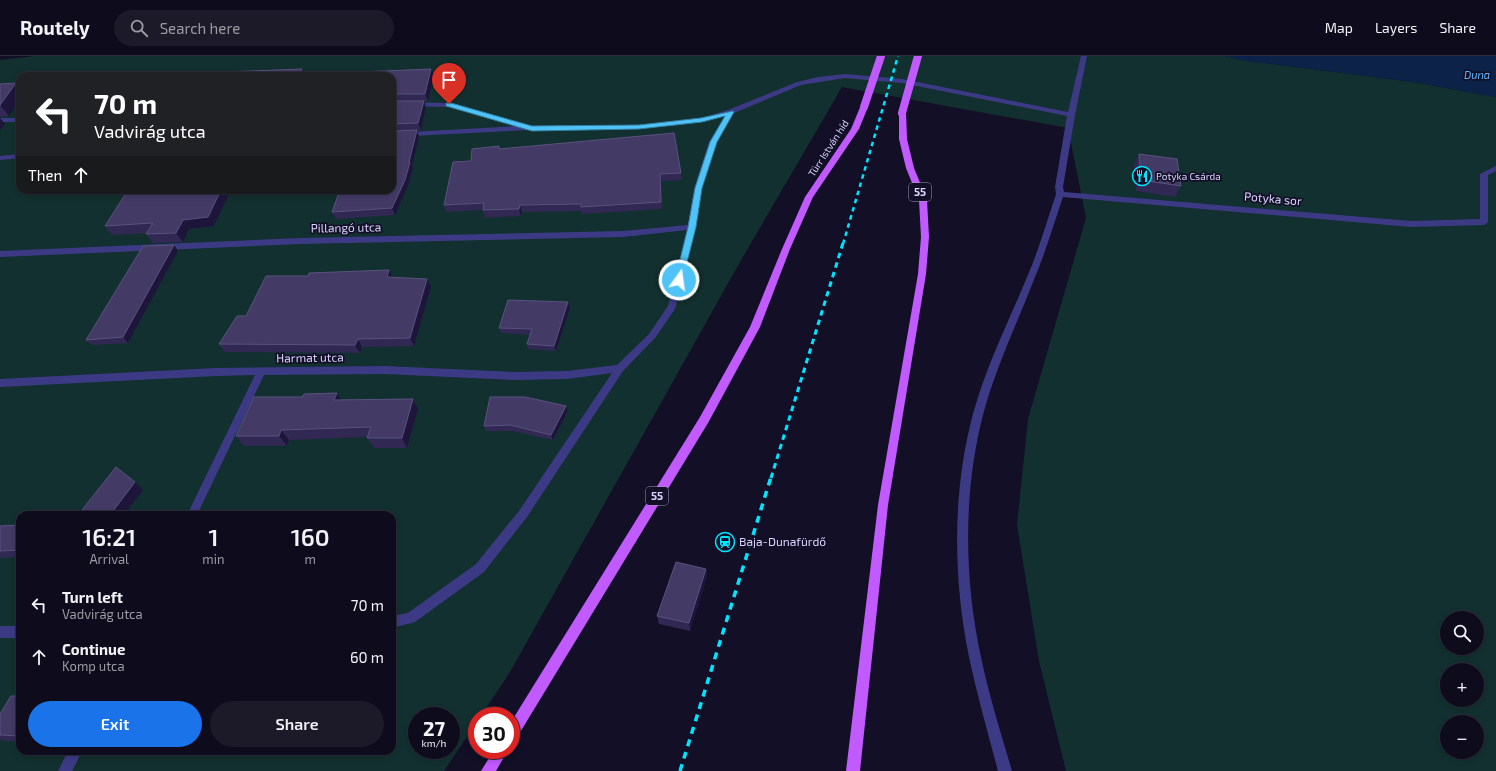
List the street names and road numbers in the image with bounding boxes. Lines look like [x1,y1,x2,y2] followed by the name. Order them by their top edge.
[805,117,851,179] street label: Türr István híd
[909,183,931,201] road number: 55
[1244,189,1303,208] street label: Potyka sor
[310,219,381,235] street label: Pillangó utca
[276,349,344,365] street label: Harmat utca
[646,487,668,505] road number: 55

